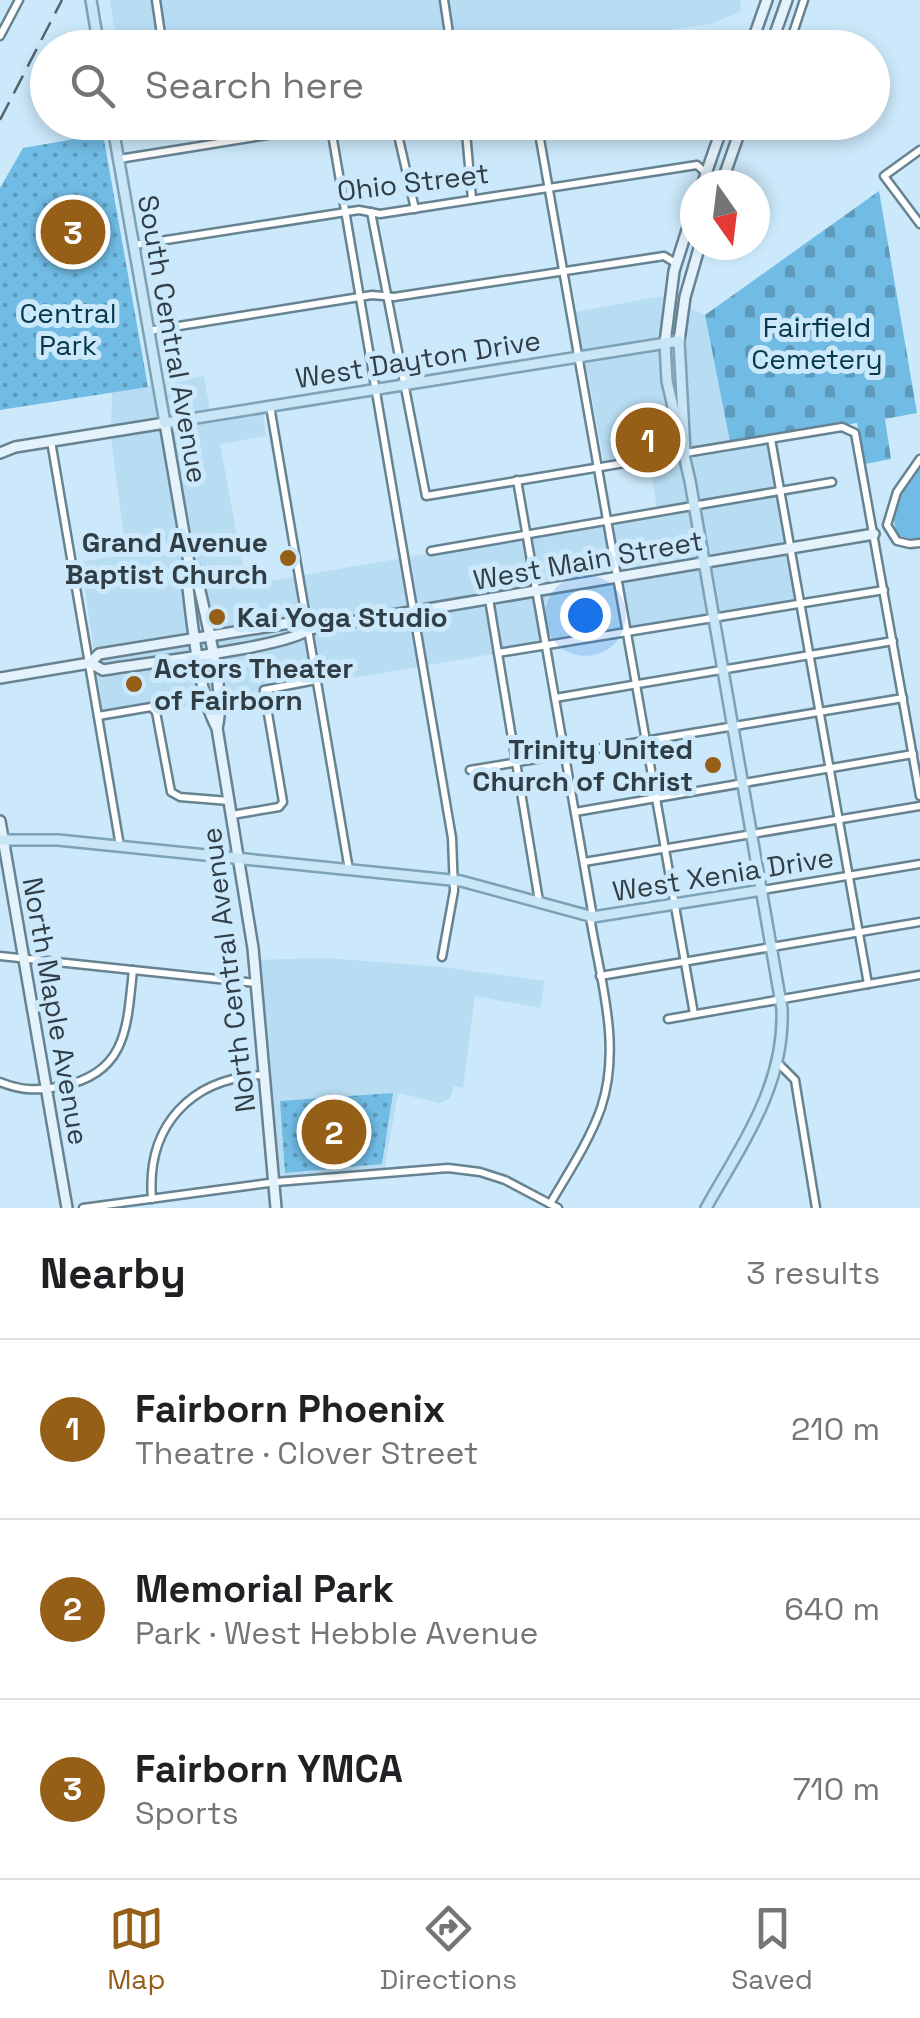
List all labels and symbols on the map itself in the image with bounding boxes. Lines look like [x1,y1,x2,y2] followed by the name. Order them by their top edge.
[335,155,491,209] street label: Ohio Street
[680,170,770,260] north arrow
[130,192,216,486] street label: South Central Avenue
[40,194,106,270] pin: 3
[19,295,117,363] park label: Central Park
[751,309,883,377] park label: Fairfield Cemetery
[293,322,543,396] street label: West Dayton Drive
[616,402,680,478] pin: 1
[470,522,706,598] street label: West Main Street
[65,524,268,592] place label: Grand Avenue Baptist Church
[277,547,299,569] marker: Grand Avenue Baptist Church
[560,590,611,641] your location
[237,599,448,635] place label: Kai Yoga Studio
[206,606,228,628] marker: Kai Yoga Studio
[154,650,353,718] place label: Actors Theater of Fairborn
[123,673,145,695] marker: Actors Theater of Fairborn
[472,731,693,799] place label: Trinity United Church of Christ
[702,754,724,776] marker: Trinity United Church of Christ
[193,826,263,1114] street label: North Central Avenue
[610,839,836,909] street label: West Xenia Drive
[15,874,97,1148] street label: North Maple Avenue
[302,1094,366,1170] pin: 2

